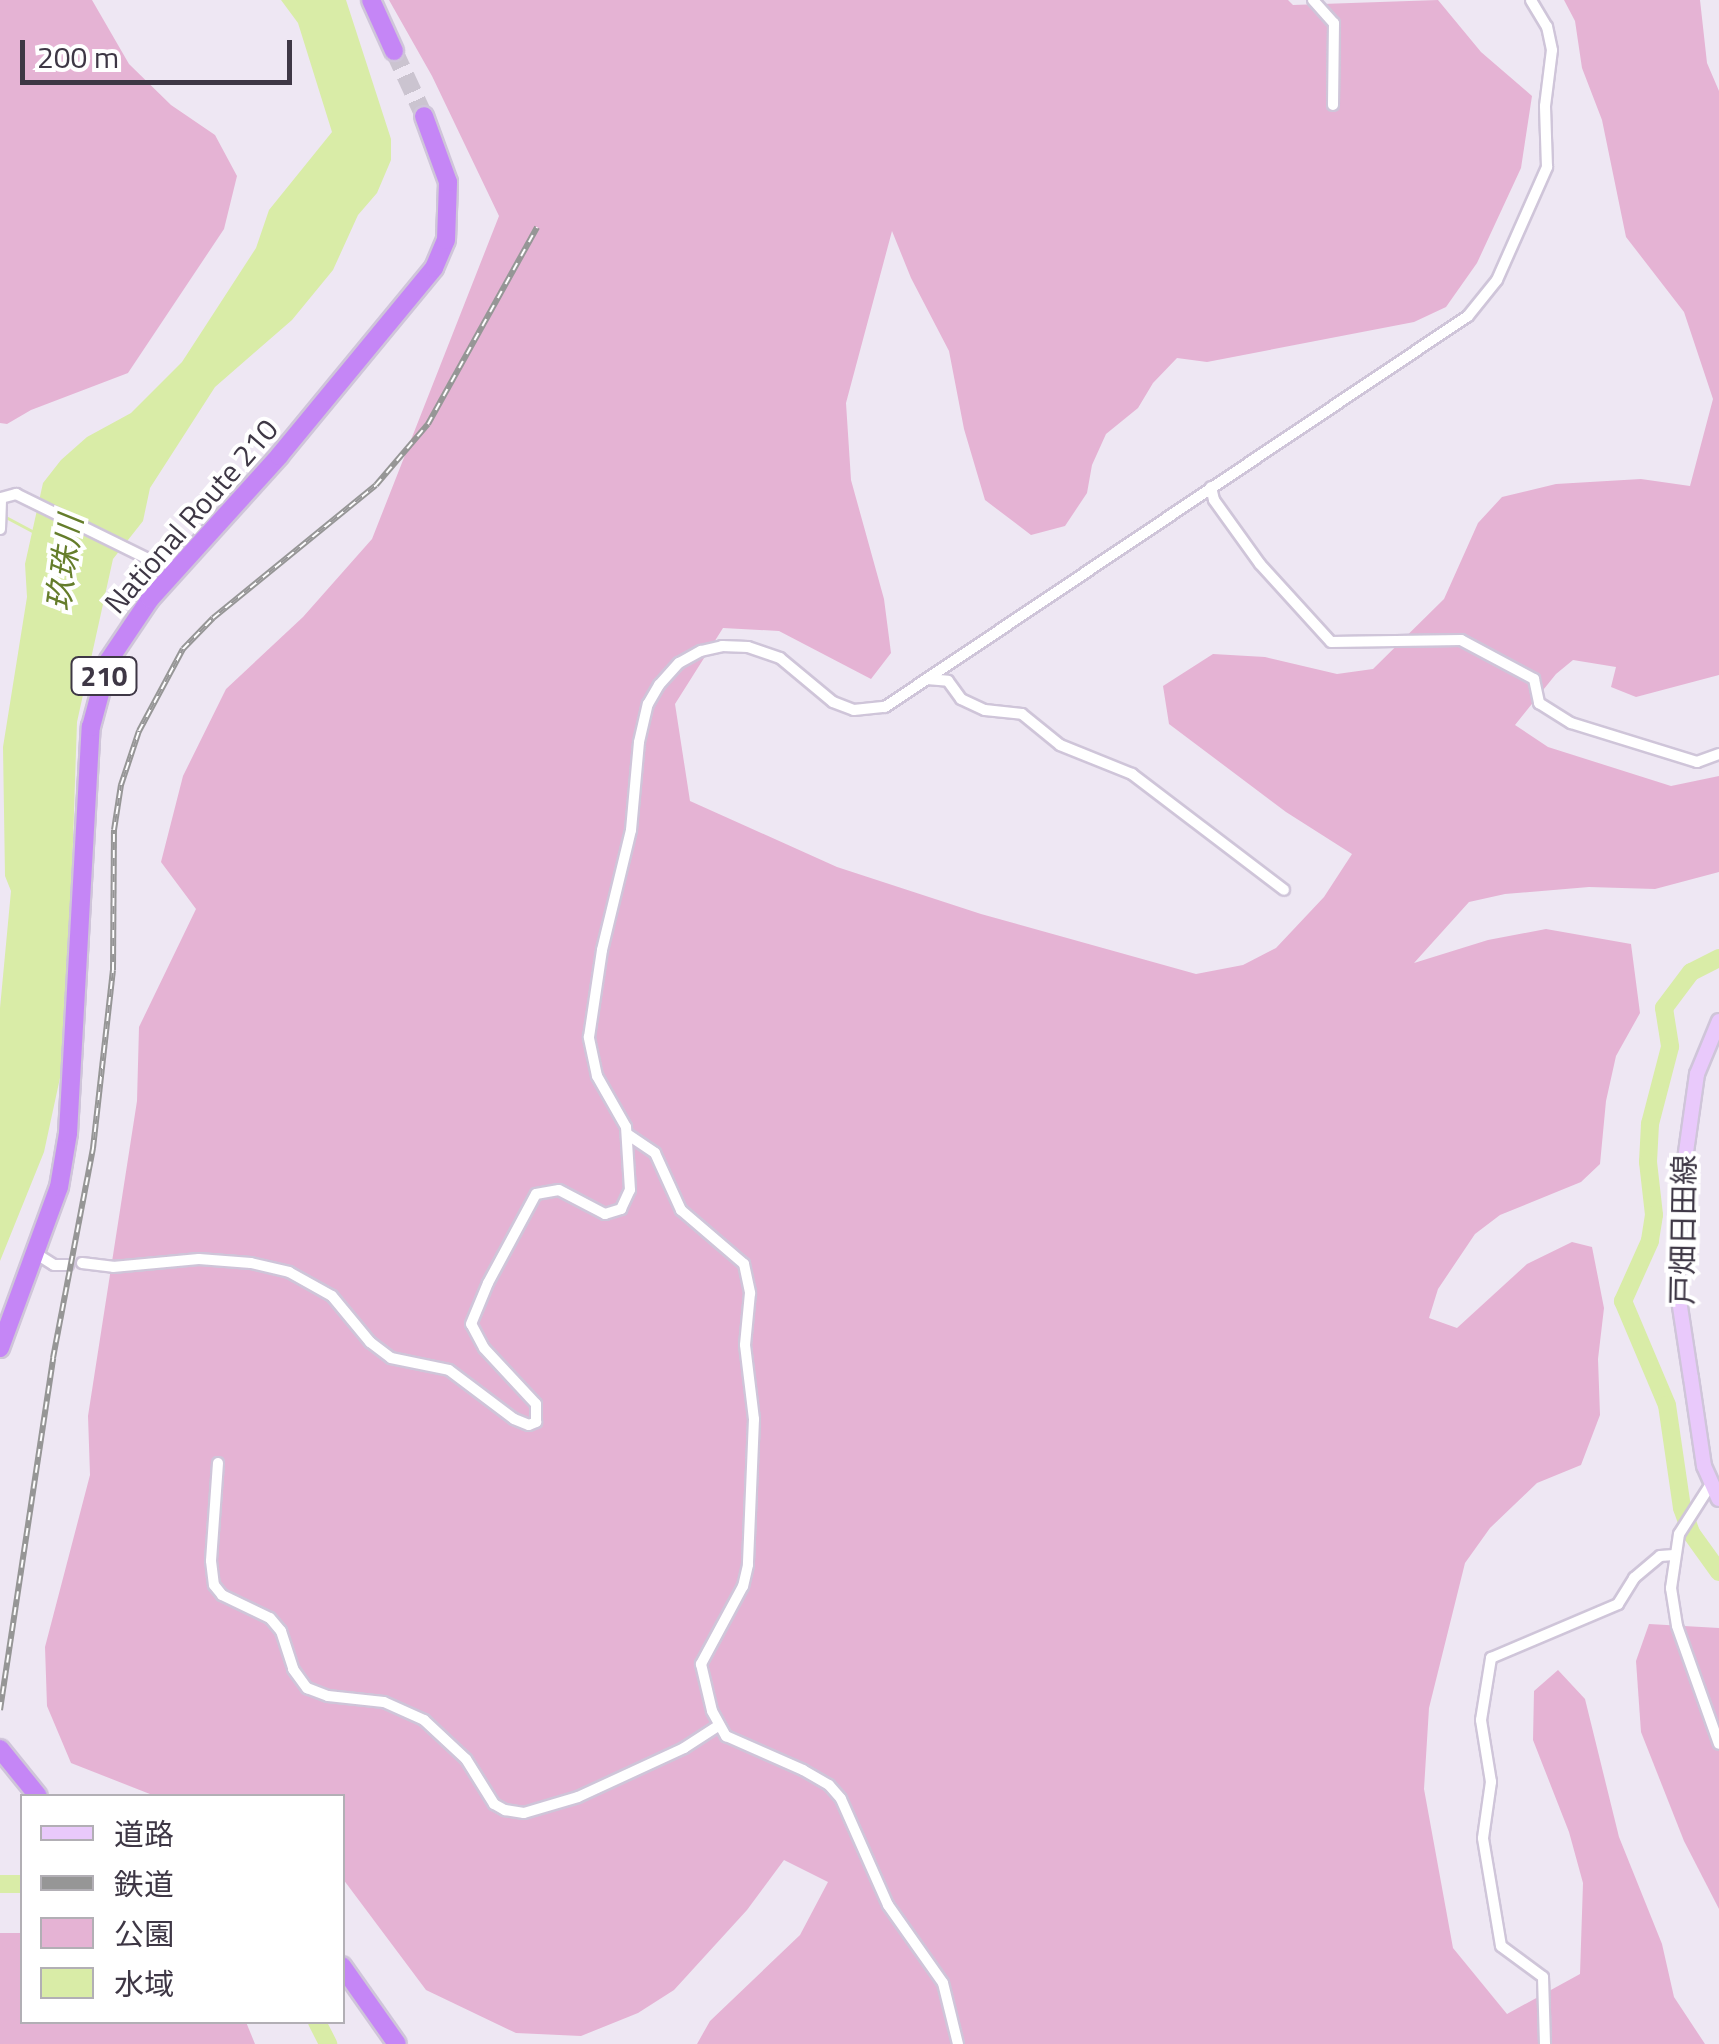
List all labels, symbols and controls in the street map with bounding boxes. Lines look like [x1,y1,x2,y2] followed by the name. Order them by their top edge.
[25,20,298,82] scale bar
[37,34,119,80] text: 200 m
[97,412,285,620] street label: National Route 210
[38,513,90,613] water label: 玖珠川
[69,653,139,699] road number: 210
[1664,1155,1702,1305] street label: 戸畑日田線
[20,1794,345,2024] legend
[114,1811,174,1857] text: 道路
[114,1861,174,1907] text: 鉄道
[114,1911,174,1957] text: 公園
[114,1961,174,2007] text: 水域

